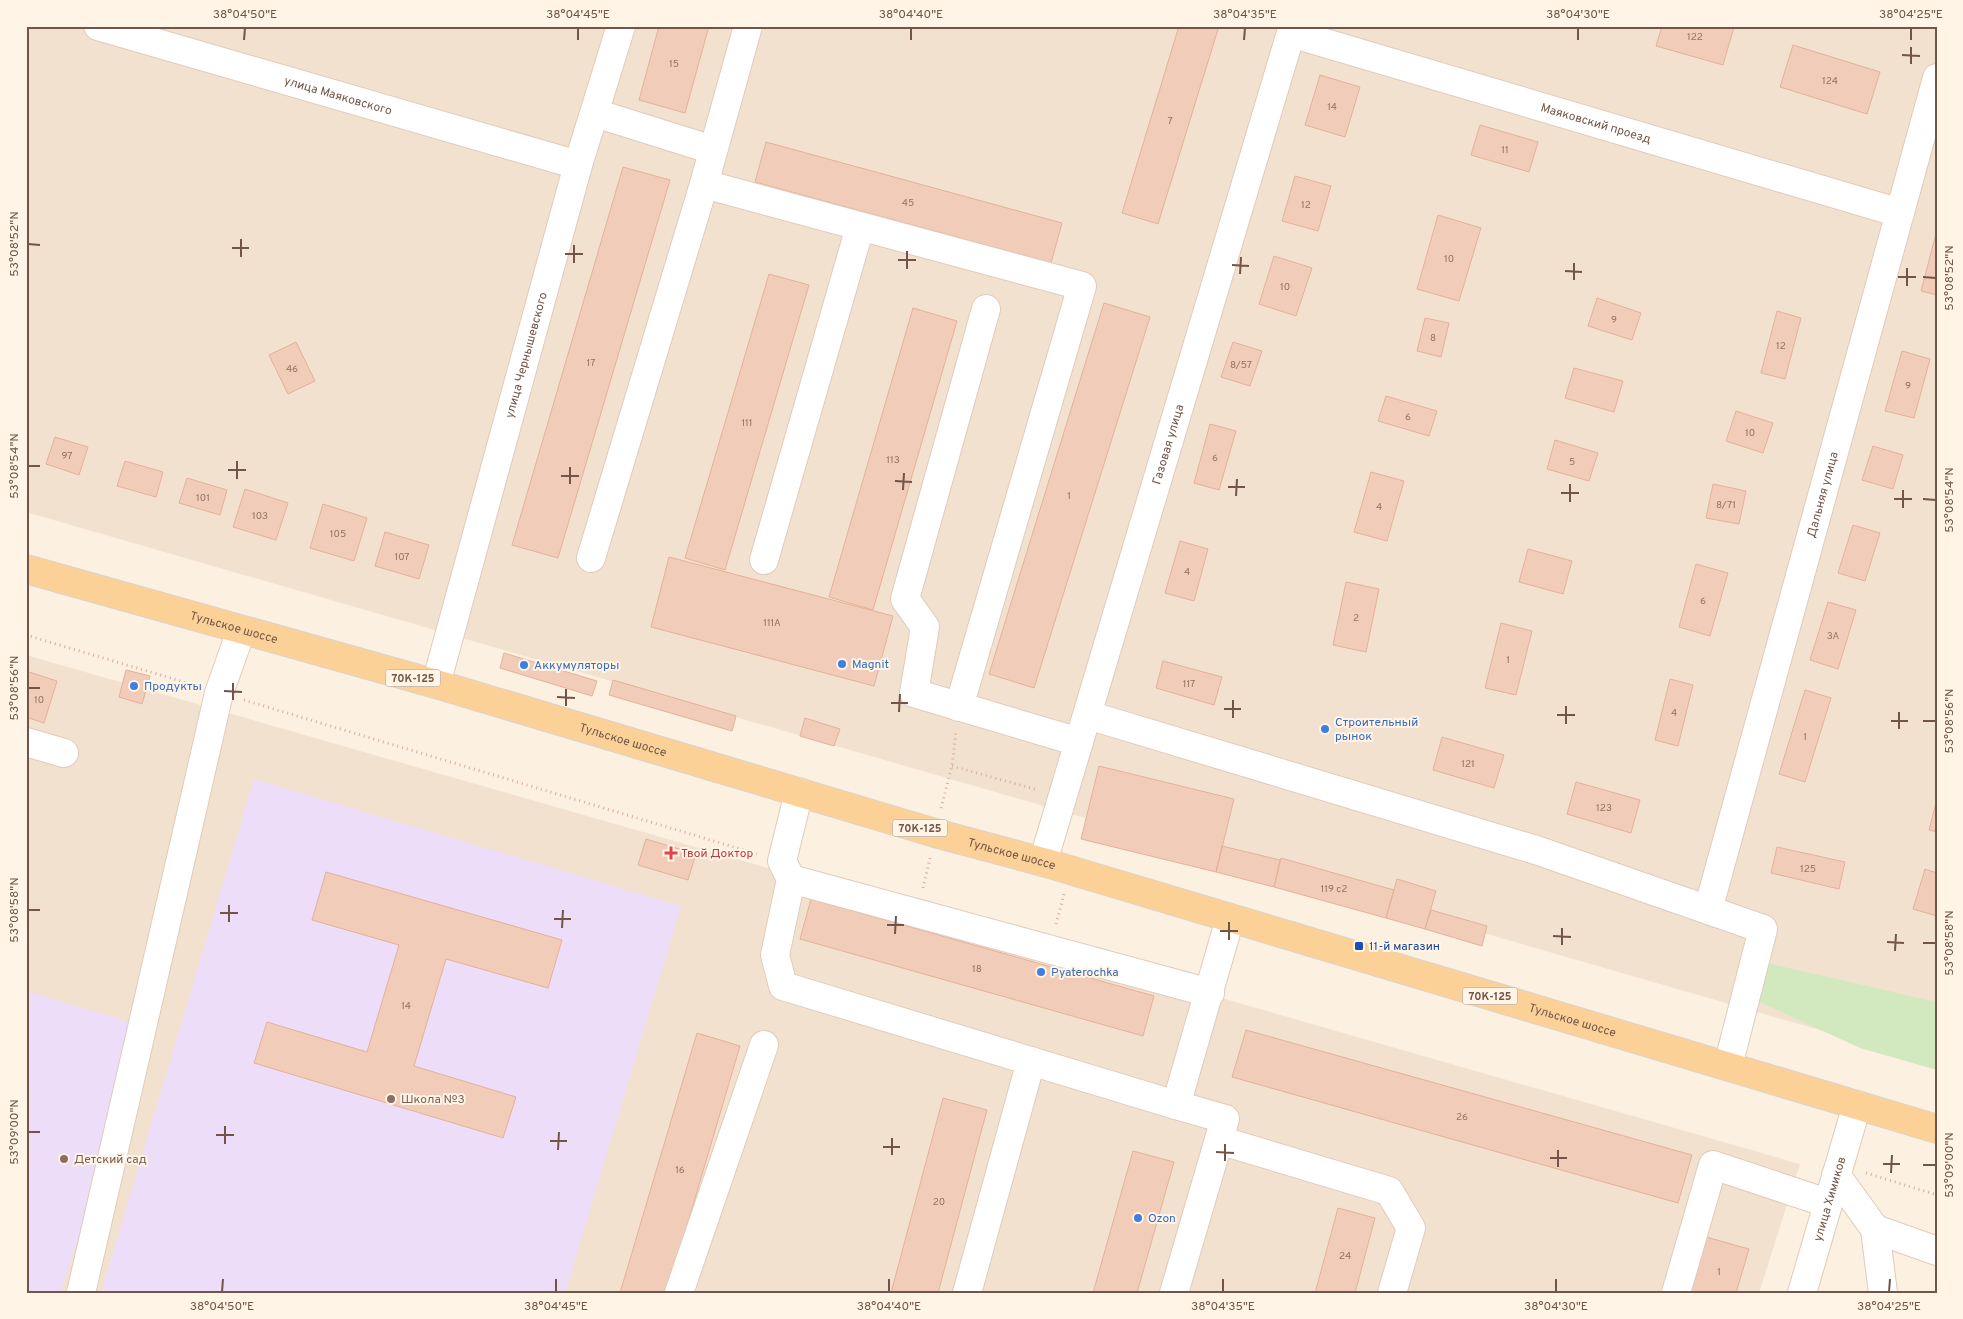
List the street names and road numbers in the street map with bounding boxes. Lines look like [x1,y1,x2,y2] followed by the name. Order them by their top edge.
[282,73,394,120] street label: улица Маяковского
[1539,100,1653,148] street label: Маяковский проезд
[502,290,552,420] street label: улица Чернышевского
[1149,403,1188,487] street label: Газовая улица
[1804,450,1843,539] street label: Дальняя улица
[188,608,279,648] street label: Тульское шоссе
[386,670,440,686] road number: 70К-125
[577,720,668,761] street label: Тульское шоссе
[892,820,948,836] road number: 70К-125
[966,835,1057,874] street label: Тульское шоссе
[1462,988,1518,1004] road number: 70К-125
[1527,1000,1618,1042] street label: Тульское шоссе
[1811,1155,1850,1243] street label: улица Химиков

